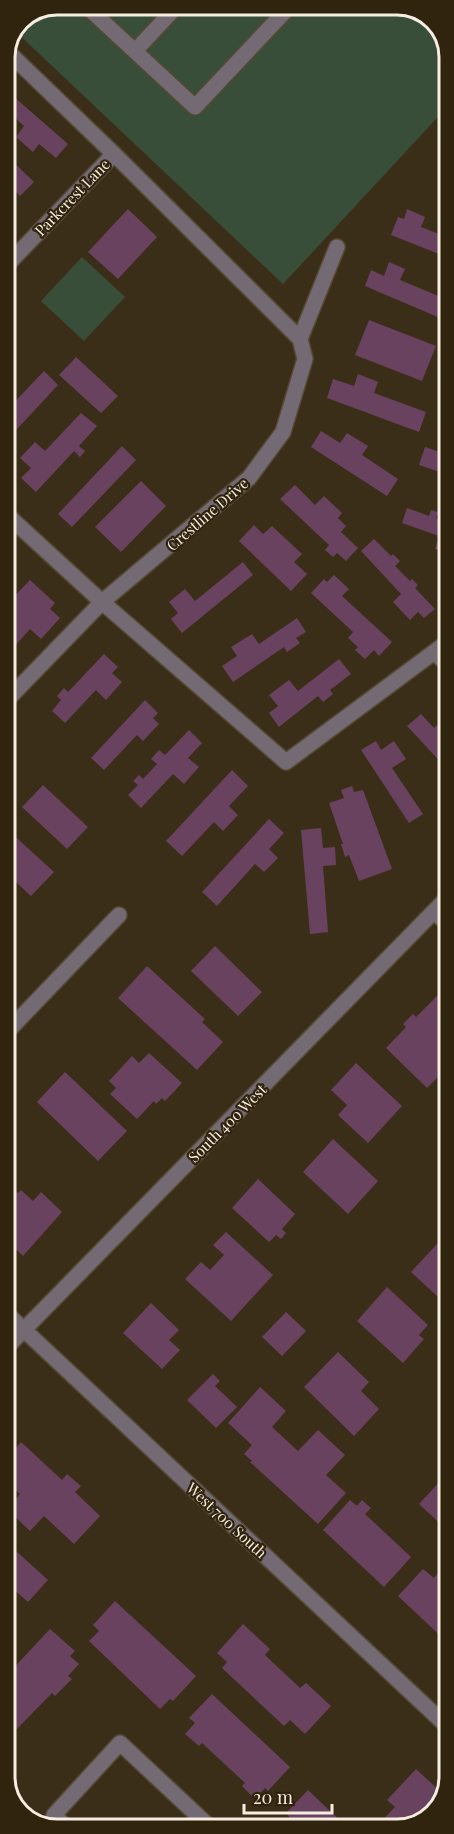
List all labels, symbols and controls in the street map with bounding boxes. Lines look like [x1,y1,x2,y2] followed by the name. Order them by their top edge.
[30,154,114,240] street label: Parkcrest Lane
[162,473,252,555] street label: Crestline Drive
[183,1079,271,1167] street label: South 400 West
[182,1477,271,1562] street label: West 700 South
[244,1777,332,1815] scale bar
[253,1785,293,1809] text: 20 m

